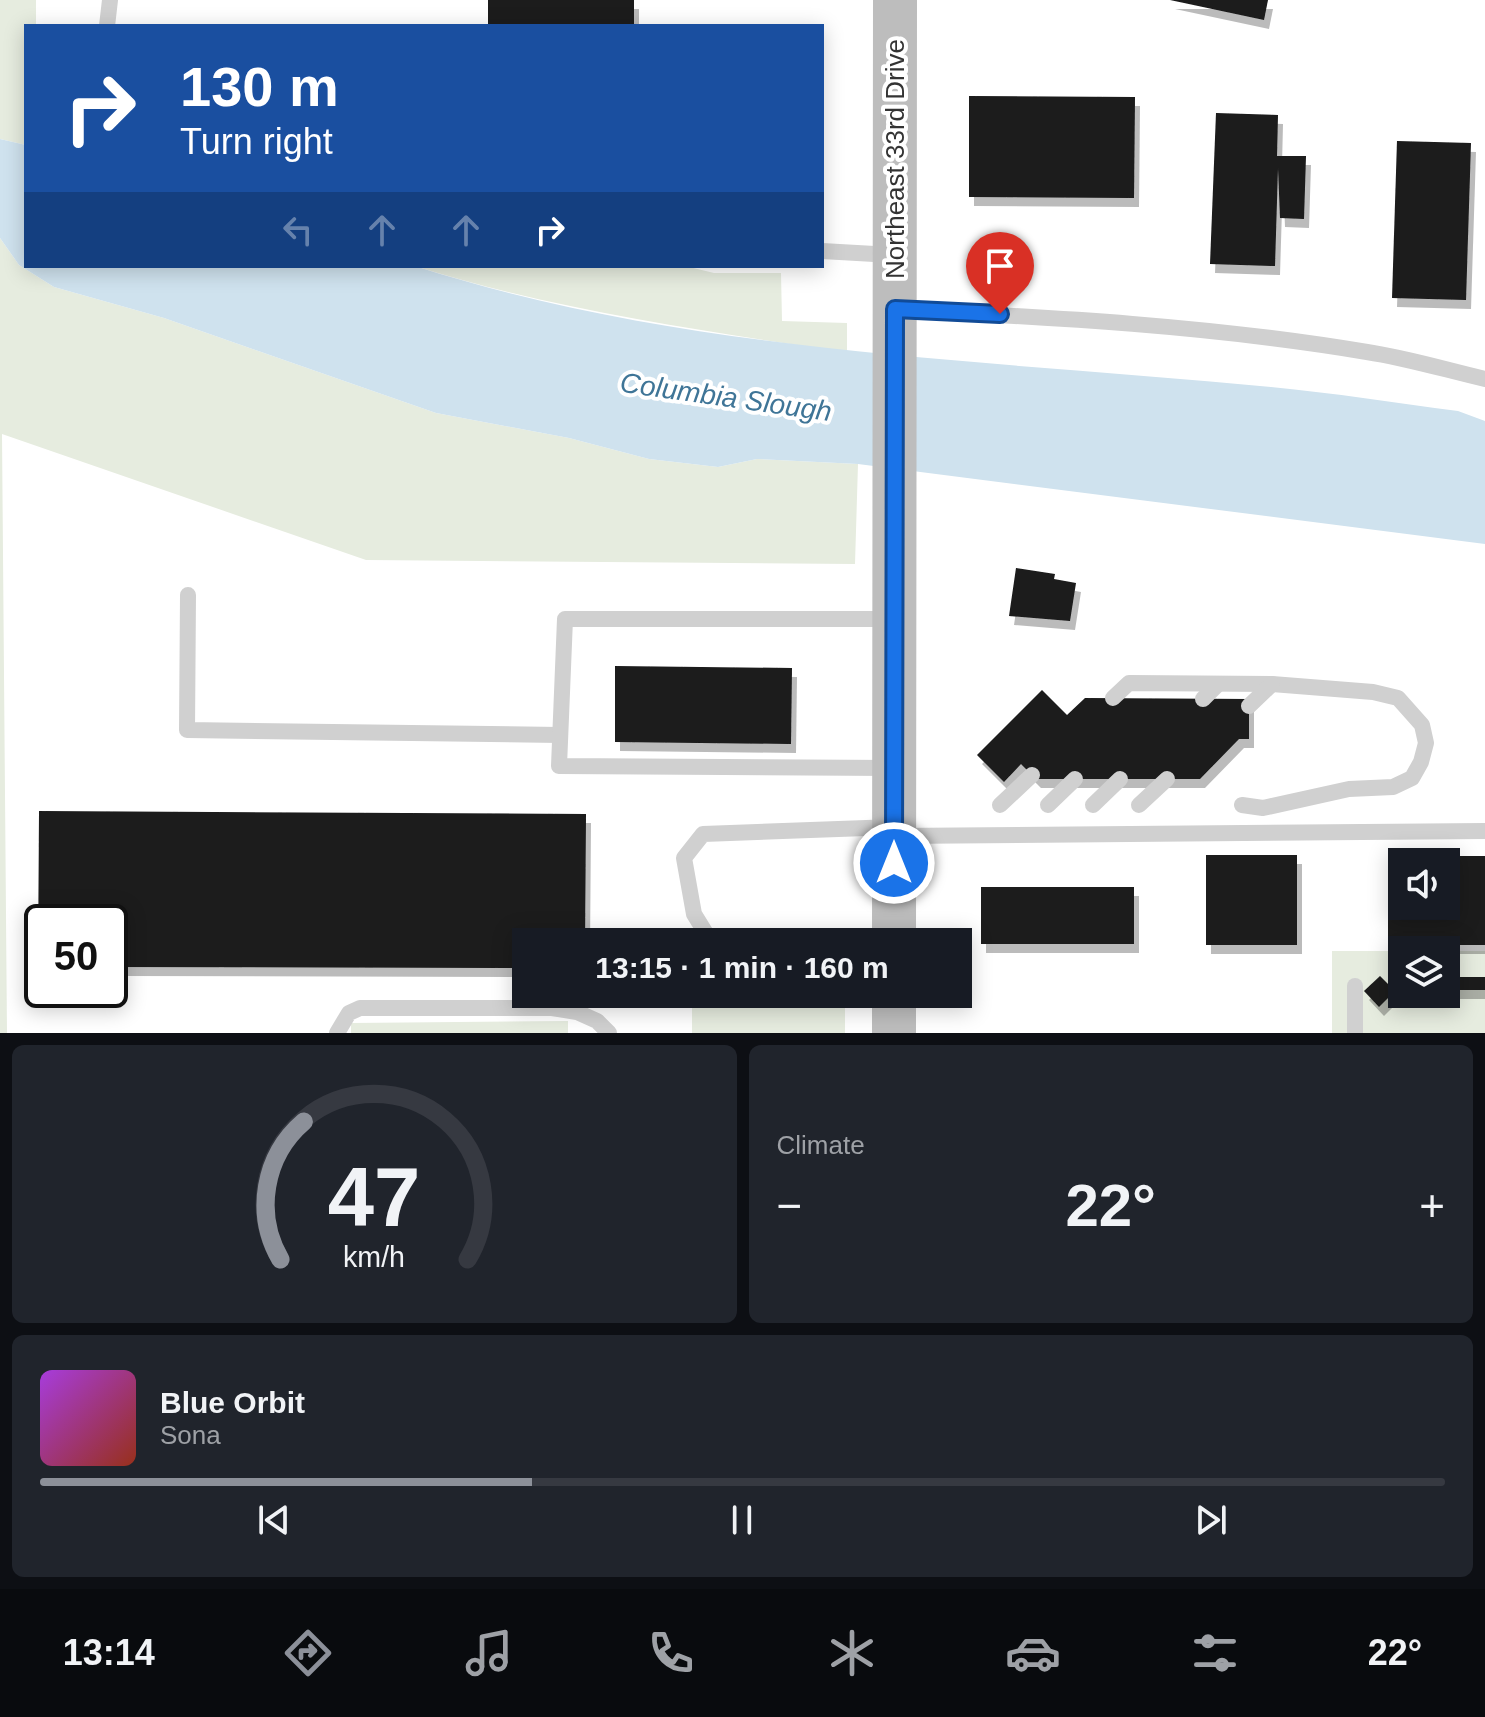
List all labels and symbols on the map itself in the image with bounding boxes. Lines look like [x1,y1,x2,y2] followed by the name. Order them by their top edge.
[880,39,910,279] street label: Northeast 33rd Drive
[966,232,1034,314] pin
[618,367,834,427] water label: Columbia Slough
[852,821,936,905] position arrow
[24,904,128,1008] speed limit sign: 50

